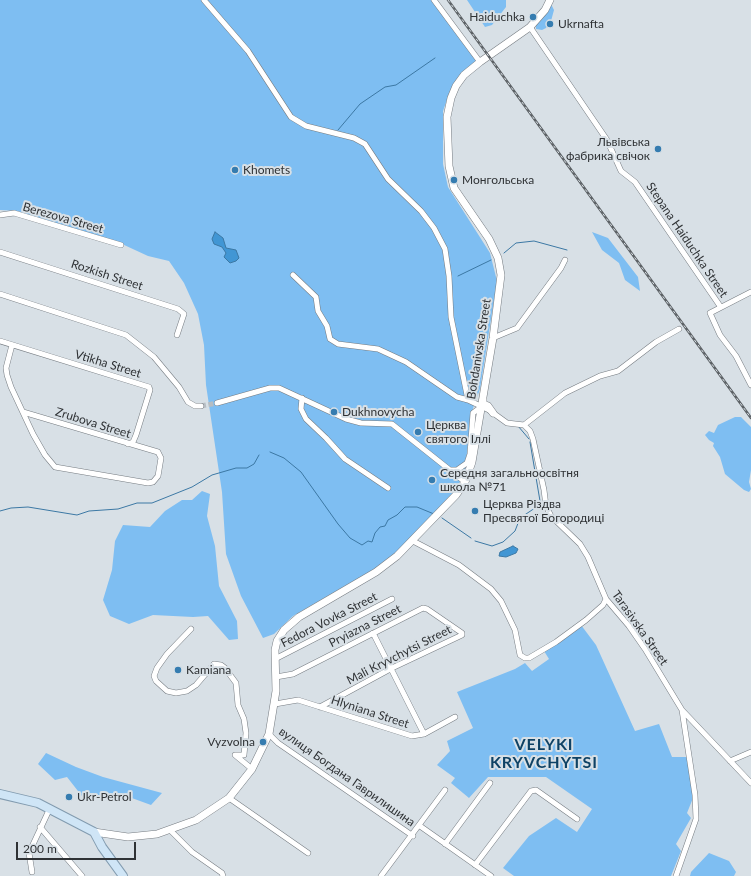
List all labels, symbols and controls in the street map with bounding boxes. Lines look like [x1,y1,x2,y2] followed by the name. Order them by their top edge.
[469,10,525,24] place label: Haiduchka
[528,12,538,22] marker: Haiduchka
[558,17,604,31] place label: Ukrnafta
[545,19,555,29] marker: Ukrnafta
[566,135,650,163] place label: Львівська фабрика свічок
[653,144,663,154] marker: Львівська фабрика свічок
[243,163,290,177] place label: Khomets
[230,165,240,175] marker: Khomets
[462,173,534,187] place label: Монгольська
[449,175,459,185] marker: Монгольська
[643,180,731,300] street label: Stepana Haiduchka Street
[21,200,105,236] street label: Berezova Street
[69,257,145,293] street label: Rozkish Street
[464,298,494,400] street label: Bohdanivska Street
[73,347,143,381] street label: Vtikha Street
[54,405,132,441] street label: Zrubova Street
[342,405,414,419] place label: Dukhnovycha
[329,407,339,417] marker: Dukhnovycha
[426,418,491,446] place label: Церква святого Іллі
[413,427,423,437] marker: Церква святого Іллі
[440,466,579,494] place label: Середня загальноосвітня школа №71
[427,475,437,485] marker: Середня загальноосвітня школа №71
[483,497,604,525] place label: Церква Різдва Пресвятої Богородиці
[470,506,480,516] marker: Церква Різдва Пресвятої Богородиці
[609,588,671,668] street label: Tarasivska Street
[278,589,380,651] street label: Fedora Vovka Street
[326,602,404,650] street label: Pryiazna Street
[344,622,454,688] street label: Mali Kryvchytsi Street
[186,663,231,677] place label: Kamiana
[173,665,183,675] marker: Kamiana
[329,693,411,731] street label: Hlyniana Street
[276,724,418,830] street label: вулиця Богдана Гаврилишина
[207,735,255,749] place label: Vyzvolna
[490,735,598,773] district label: VELYKI KRYVCHYTSI
[258,737,268,747] marker: Vyzvolna
[77,790,132,804] place label: Ukr-Petrol
[64,792,74,802] marker: Ukr-Petrol
[18,834,138,860] scale bar
[23,841,57,856] text: 200 m

